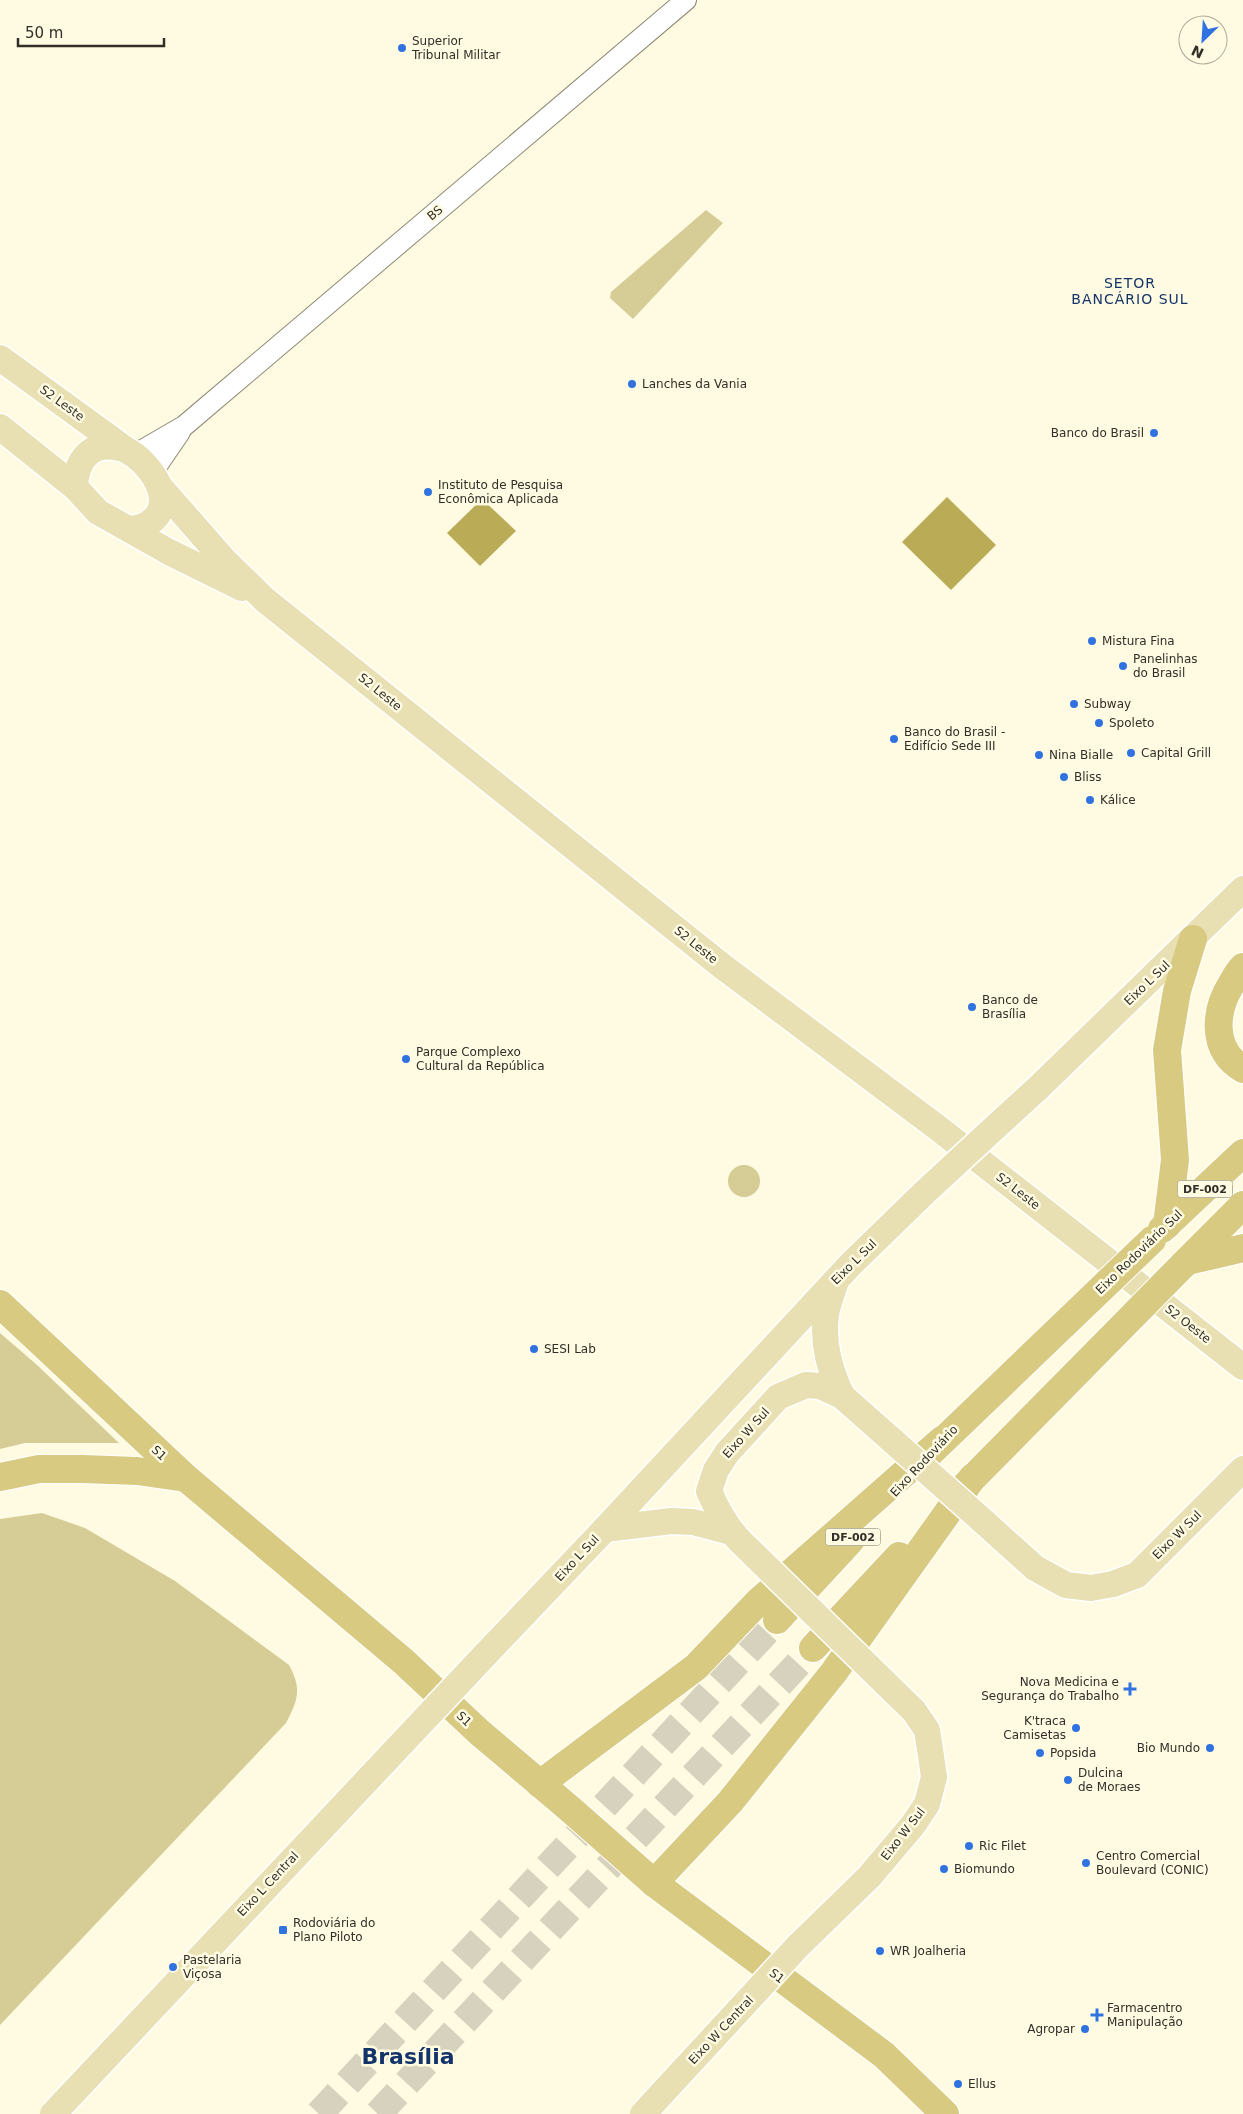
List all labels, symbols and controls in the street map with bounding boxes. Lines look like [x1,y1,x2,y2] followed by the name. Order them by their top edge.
[18,15,164,47] scale bar
[1178,15,1228,65] north arrow
[25,24,63,42] text: 50 m
[411,34,501,62] place label: Superior Tribunal Militar
[396,42,408,54] marker: Superior Tribunal Militar
[1189,42,1206,62] text: N
[425,203,445,223] street label: BS
[1071,275,1189,307] district label: SETOR BANCÁRIO SUL
[642,377,747,391] place label: Lanches da Vania
[626,378,638,390] marker: Lanches da Vania
[37,382,87,424] street label: S2 Leste
[1051,426,1144,440] place label: Banco do Brasil
[1148,427,1160,439] marker: Banco do Brasil
[438,478,563,506] place label: Instituto de Pesquisa Econômica Aplicada
[422,486,434,498] marker: Instituto de Pesquisa Econômica Aplicada
[1102,634,1175,648] place label: Mistura Fina
[1086,635,1098,647] marker: Mistura Fina
[1133,652,1198,680] place label: Panelinhas do Brasil
[1117,660,1129,672] marker: Panelinhas do Brasil
[356,670,404,714] street label: S2 Leste
[1084,697,1131,711] place label: Subway
[1068,698,1080,710] marker: Subway
[1109,716,1154,730] place label: Spoleto
[1093,717,1105,729] marker: Spoleto
[904,725,1005,753] place label: Banco do Brasil - Edifício Sede III
[888,733,900,745] marker: Banco do Brasil - Edifício Sede III
[1141,746,1211,760] place label: Capital Grill
[1125,747,1137,759] marker: Capital Grill
[1049,748,1113,762] place label: Nina Bialle
[1033,749,1045,761] marker: Nina Bialle
[1074,770,1101,784] place label: Bliss
[1058,771,1070,783] marker: Bliss
[1100,793,1136,807] place label: Kálice
[1084,794,1096,806] marker: Kálice
[672,923,720,967] street label: S2 Leste
[1121,958,1173,1008] street label: Eixo L Sul
[982,993,1038,1021] place label: Banco de Brasília
[966,1001,978,1013] marker: Banco de Brasília
[416,1045,545,1073] place label: Parque Complexo Cultural da República
[400,1053,412,1065] marker: Parque Complexo Cultural da República
[993,1170,1043,1212] street label: S2 Leste
[1178,1180,1232,1198] road number: DF-002
[1093,1207,1185,1297] street label: Eixo Rodoviário Sul
[829,1237,879,1287] street label: Eixo L Sul
[1162,1302,1214,1346] street label: S2 Oeste
[544,1342,596,1356] place label: SESI Lab
[528,1343,540,1355] marker: SESI Lab
[720,1405,772,1461] street label: Eixo W Sul
[887,1422,961,1500] street label: Eixo Rodoviário
[149,1443,169,1463] street label: S1
[1150,1508,1204,1562] street label: Eixo W Sul
[826,1528,880,1545] road number: DF-002
[552,1532,602,1584] street label: Eixo L Sul
[981,1675,1119,1703] place label: Nova Medicina e Segurança do Trabalho
[1123,1682,1137,1696] marker: Nova Medicina e Segurança do Trabalho
[454,1709,474,1729] street label: S1
[1003,1714,1066,1742] place label: K'traca Camisetas
[1070,1722,1082,1734] marker: K'traca Camisetas
[1137,1741,1200,1755] place label: Bio Mundo
[1204,1742,1216,1754] marker: Bio Mundo
[1050,1746,1096,1760] place label: Popsida
[1034,1747,1046,1759] marker: Popsida
[1078,1766,1140,1794] place label: Dulcina de Moraes
[1062,1774,1074,1786] marker: Dulcina de Moraes
[878,1805,928,1863] street label: Eixo W Sul
[979,1839,1026,1853] place label: Ric Filet
[963,1840,975,1852] marker: Ric Filet
[235,1849,301,1919] street label: Eixo L Central
[1096,1849,1209,1877] place label: Centro Comercial Boulevard (CONIC)
[1080,1857,1092,1869] marker: Centro Comercial Boulevard (CONIC)
[954,1862,1015,1876] place label: Biomundo
[938,1863,950,1875] marker: Biomundo
[293,1916,375,1944] place label: Rodoviária do Plano Piloto
[277,1924,289,1936] marker: Rodoviária do Plano Piloto
[890,1944,966,1958] place label: WR Joalheria
[874,1945,886,1957] marker: WR Joalheria
[183,1953,242,1981] place label: Pastelaria Viçosa
[167,1961,179,1973] marker: Pastelaria Viçosa
[767,1966,787,1986] street label: S1
[686,1993,756,2067] street label: Eixo W Central
[1107,2001,1183,2029] place label: Farmacentro Manipulação
[1091,2009,1103,2021] marker: Farmacentro Manipulação
[1027,2022,1075,2036] place label: Agropar
[1079,2023,1091,2035] marker: Agropar
[361,2044,455,2069] district label: Brasília
[968,2077,996,2091] place label: Ellus
[952,2078,964,2090] marker: Ellus

